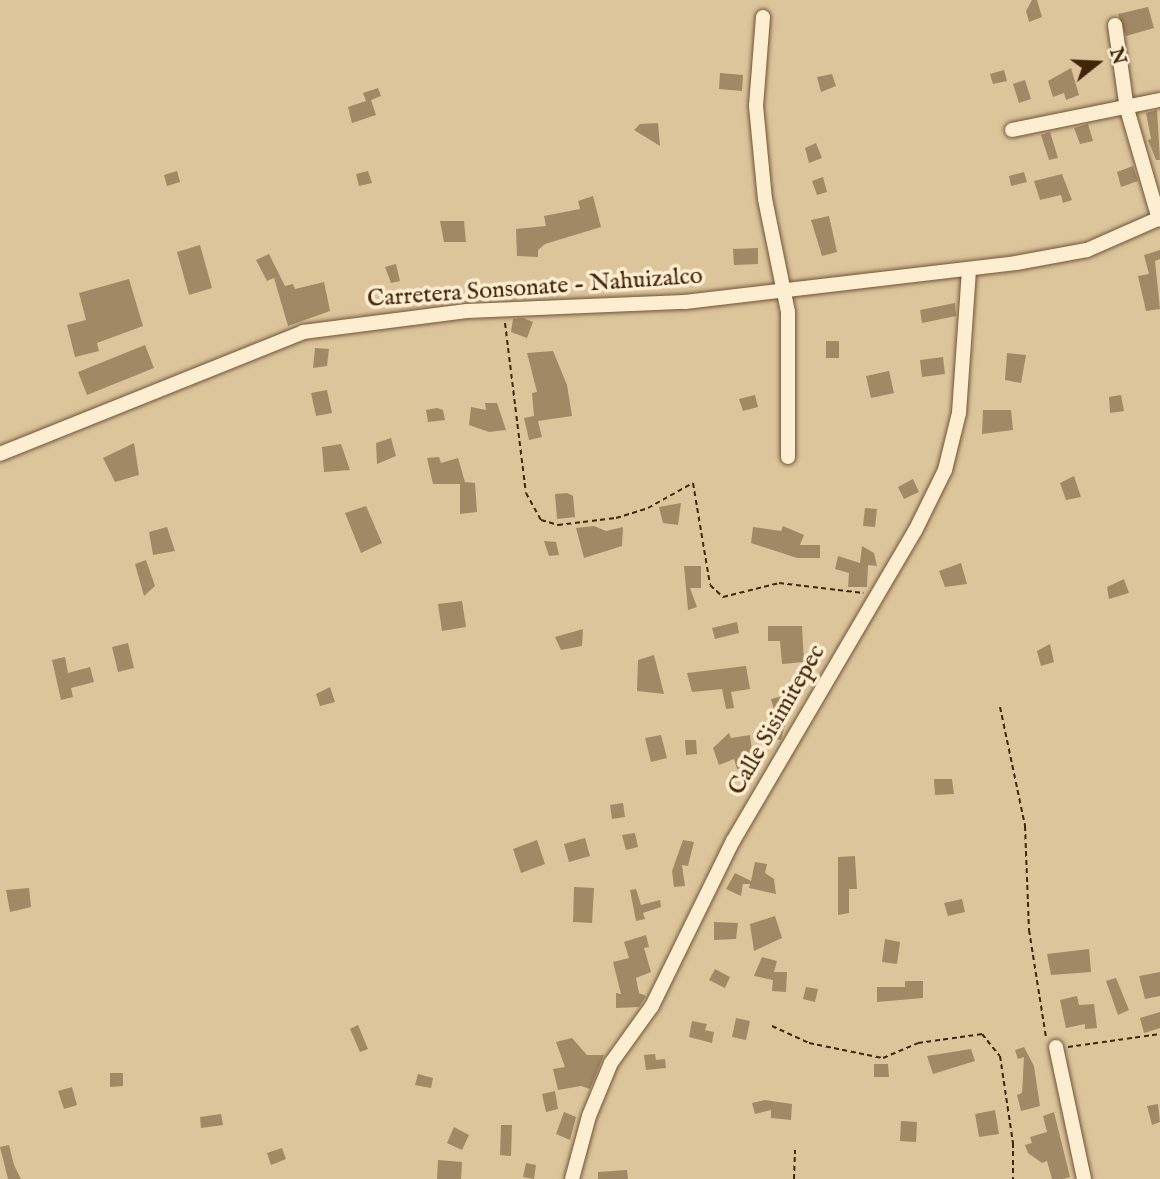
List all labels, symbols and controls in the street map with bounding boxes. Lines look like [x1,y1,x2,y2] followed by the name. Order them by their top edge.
[1062,28,1132,98] north arrow
[1103,45,1131,68] text: N
[366,262,704,314] street label: Carretera Sonsonate - Nahuizalco
[722,640,832,800] street label: Calle Sisimitepec

